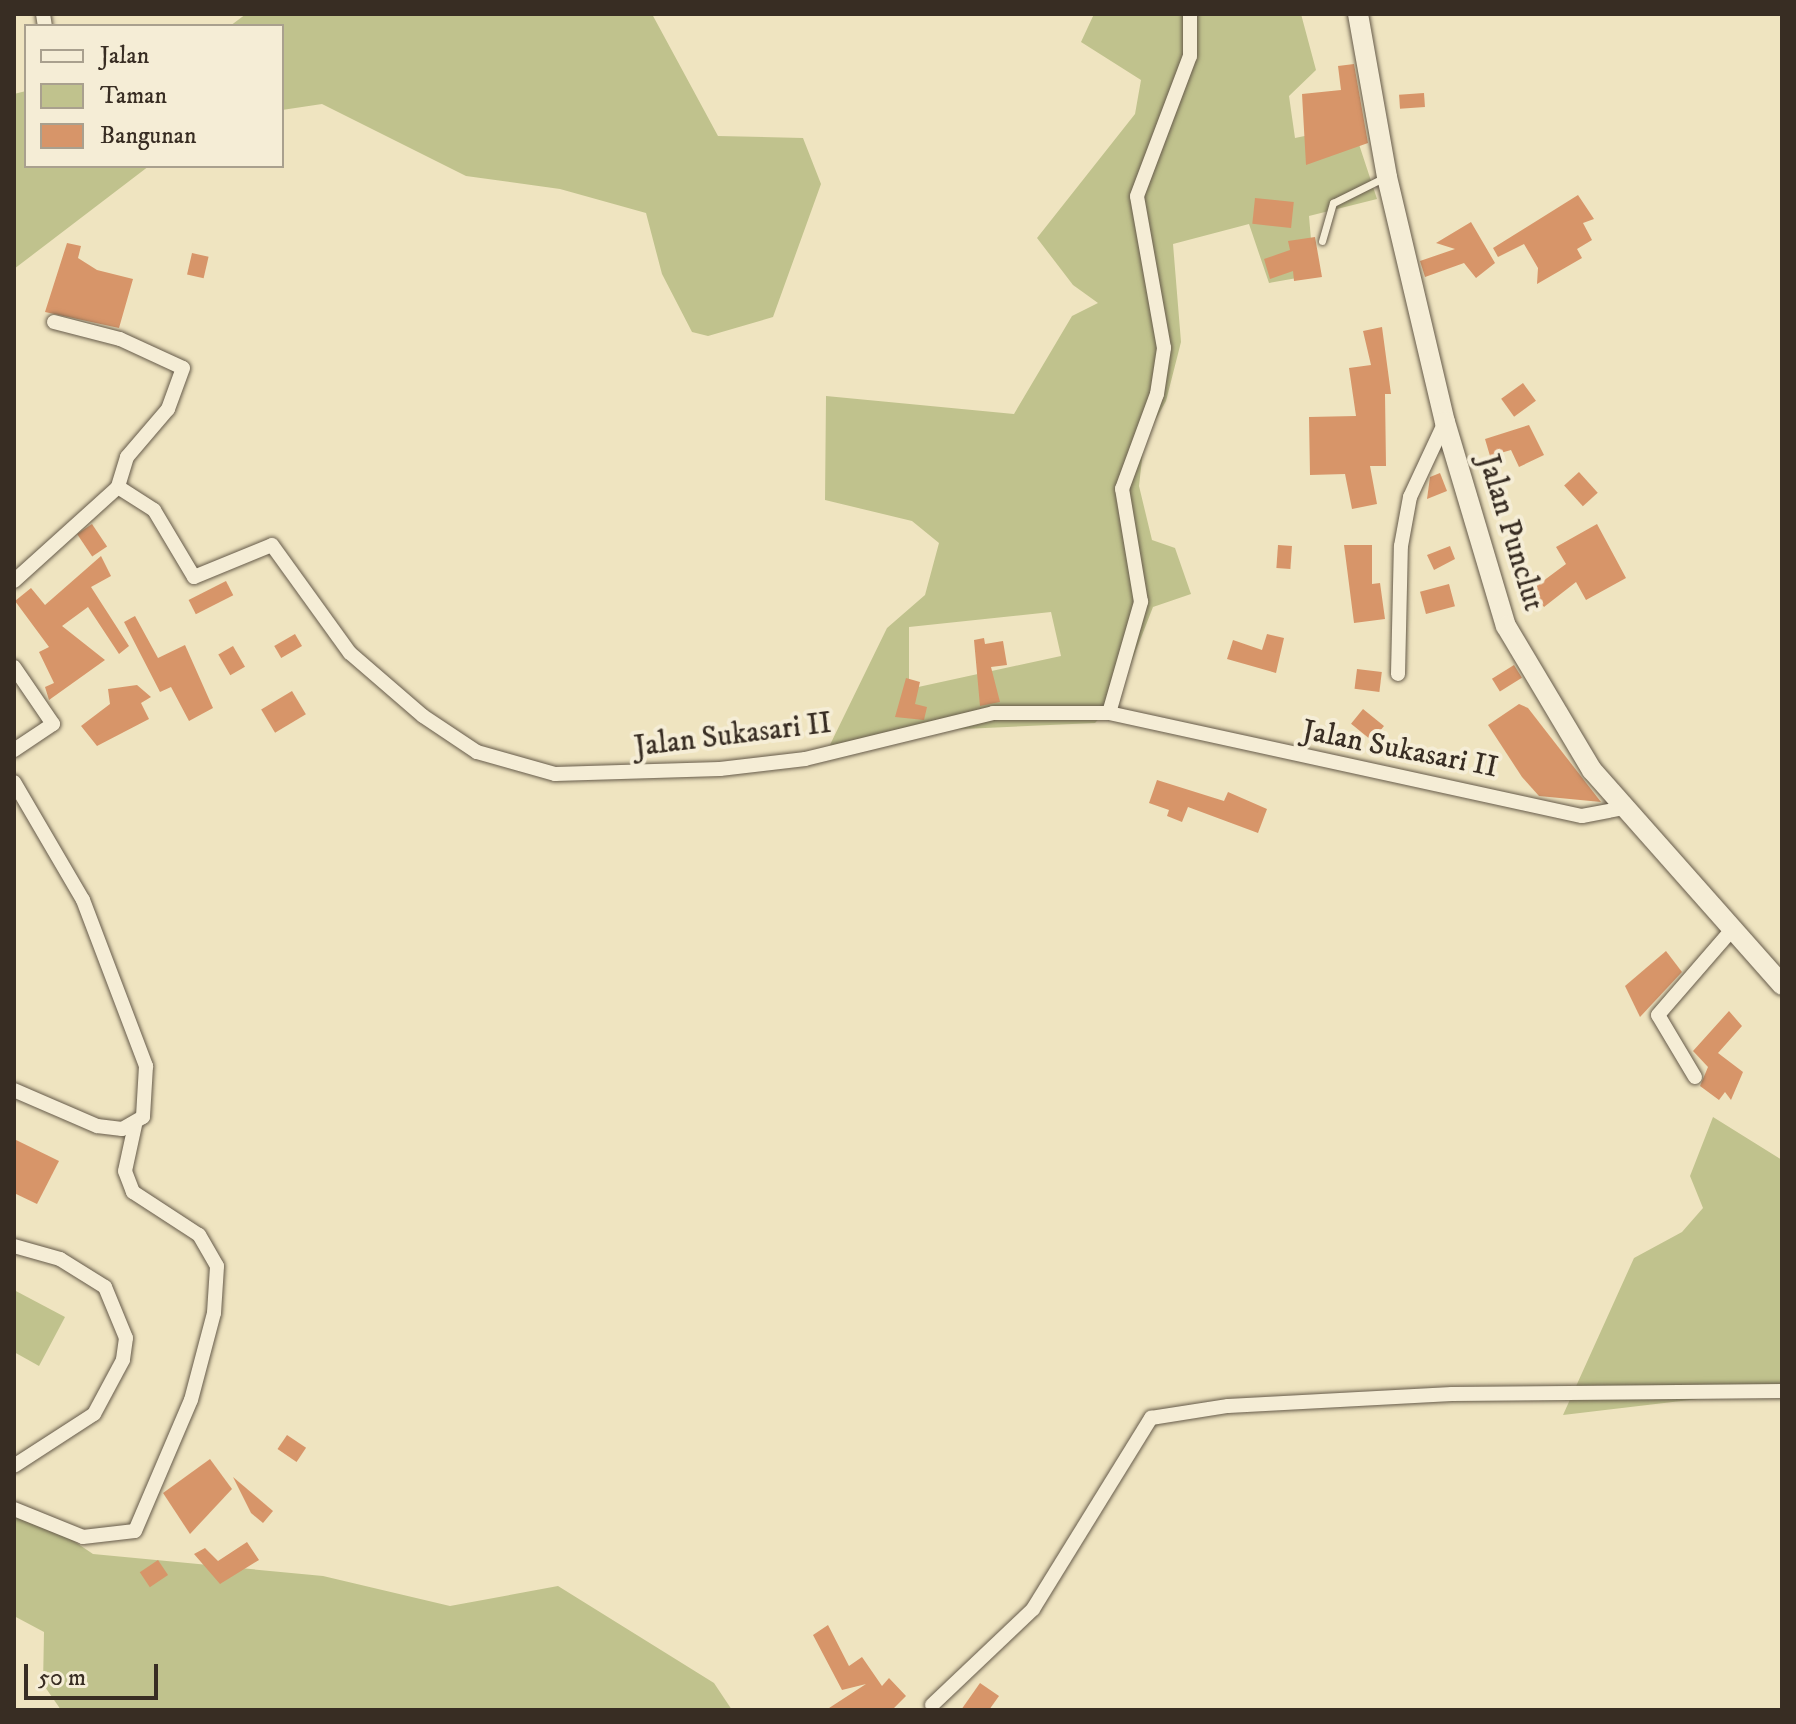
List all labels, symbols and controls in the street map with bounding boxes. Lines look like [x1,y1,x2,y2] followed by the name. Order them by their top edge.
[24,24,284,168] legend
[100,41,149,71] text: Jalan
[100,81,167,111] text: Taman
[100,121,196,151] text: Bangunan
[1469,451,1551,615] street label: Jalan Punclut
[632,706,834,766] street label: Jalan Sukasari II
[1299,713,1501,787] street label: Jalan Sukasari II
[28,1648,162,1698] scale bar
[38,1663,86,1693] text: 50 m

